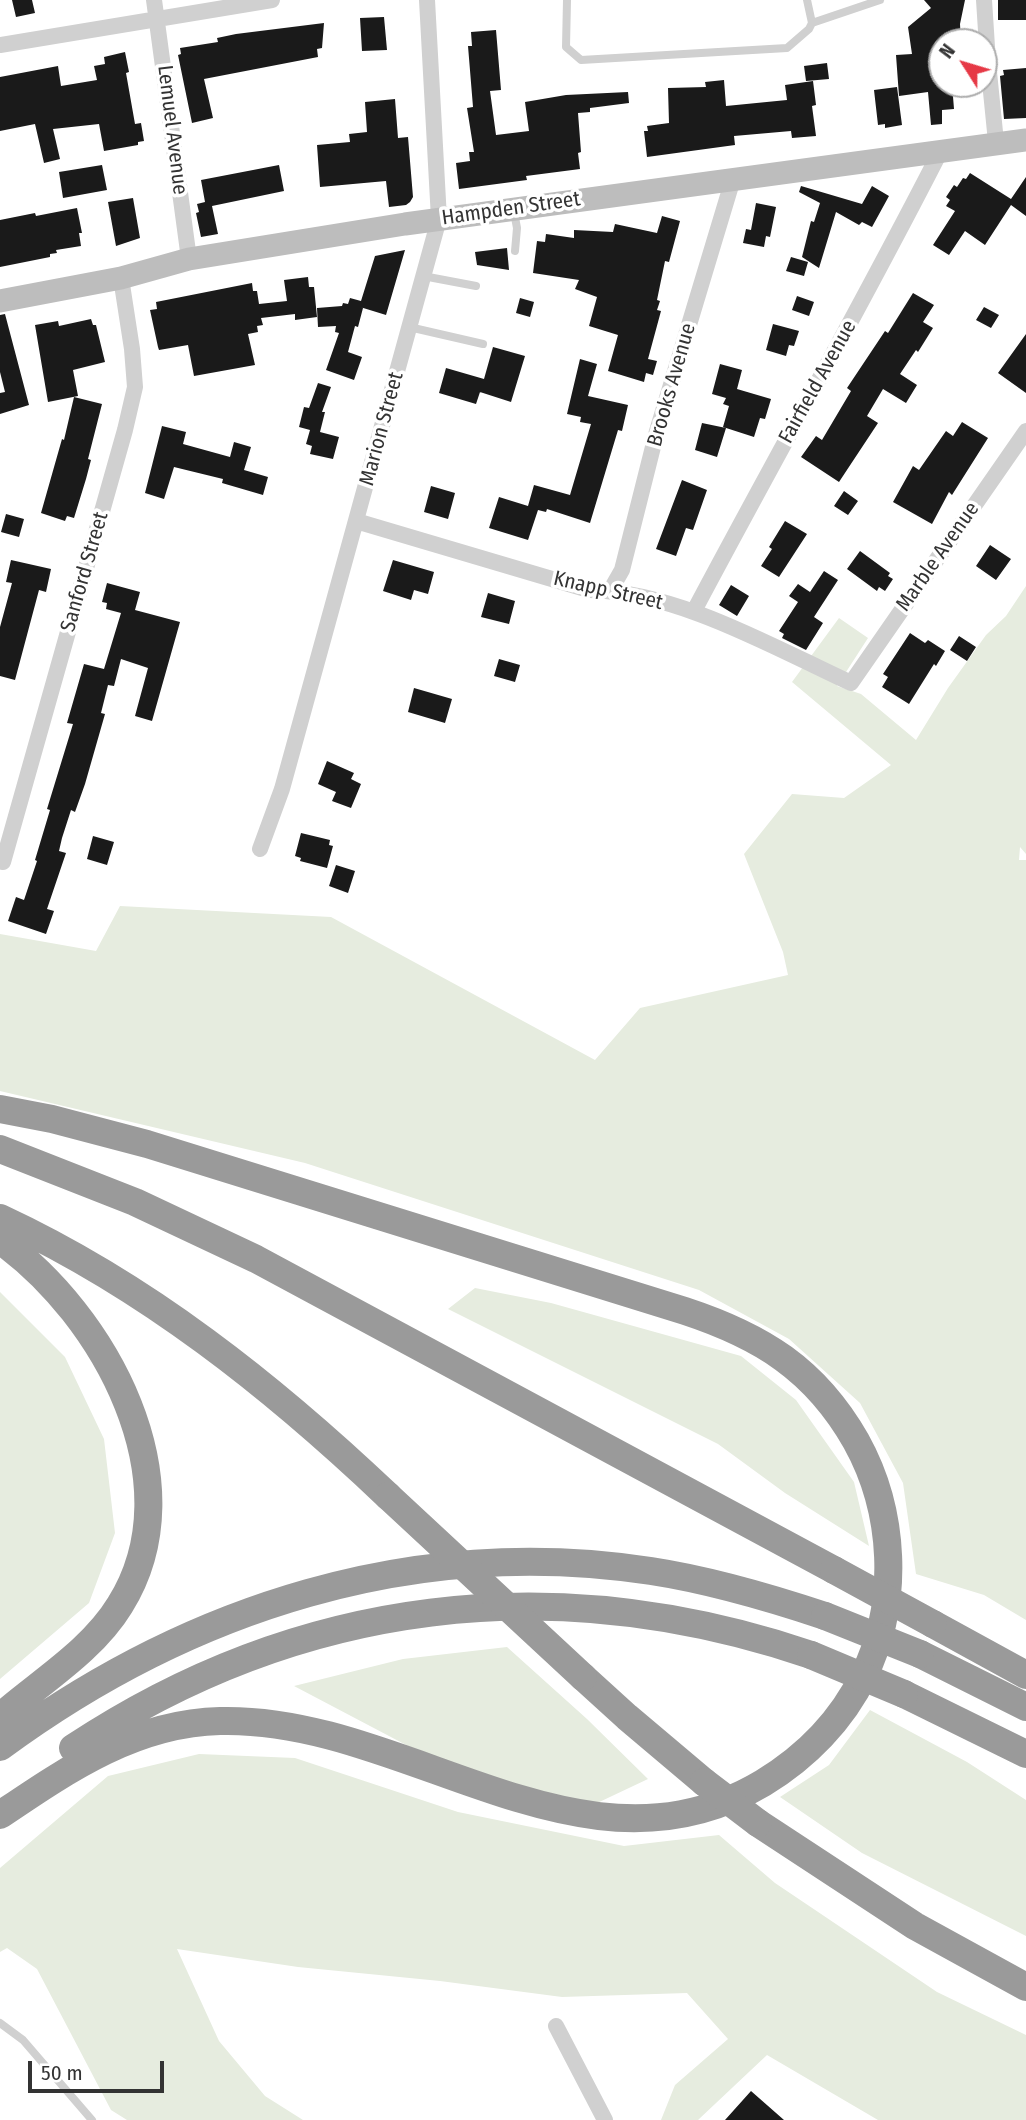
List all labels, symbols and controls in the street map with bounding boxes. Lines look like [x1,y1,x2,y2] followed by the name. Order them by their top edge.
[928,28,998,98] north arrow
[935,40,960,63] text: N
[152,64,192,196] street label: Lemuel Avenue
[440,187,582,231] street label: Hampden Street
[774,316,862,448] street label: Fairfield Avenue
[642,320,702,450] street label: Brooks Avenue
[355,369,409,489] street label: Marion Street
[891,498,985,616] street label: Marble Avenue
[56,509,114,635] street label: Sanford Street
[551,566,665,616] street label: Knapp Street
[32,2046,168,2090] scale bar
[41,2060,83,2086] text: 50 m

